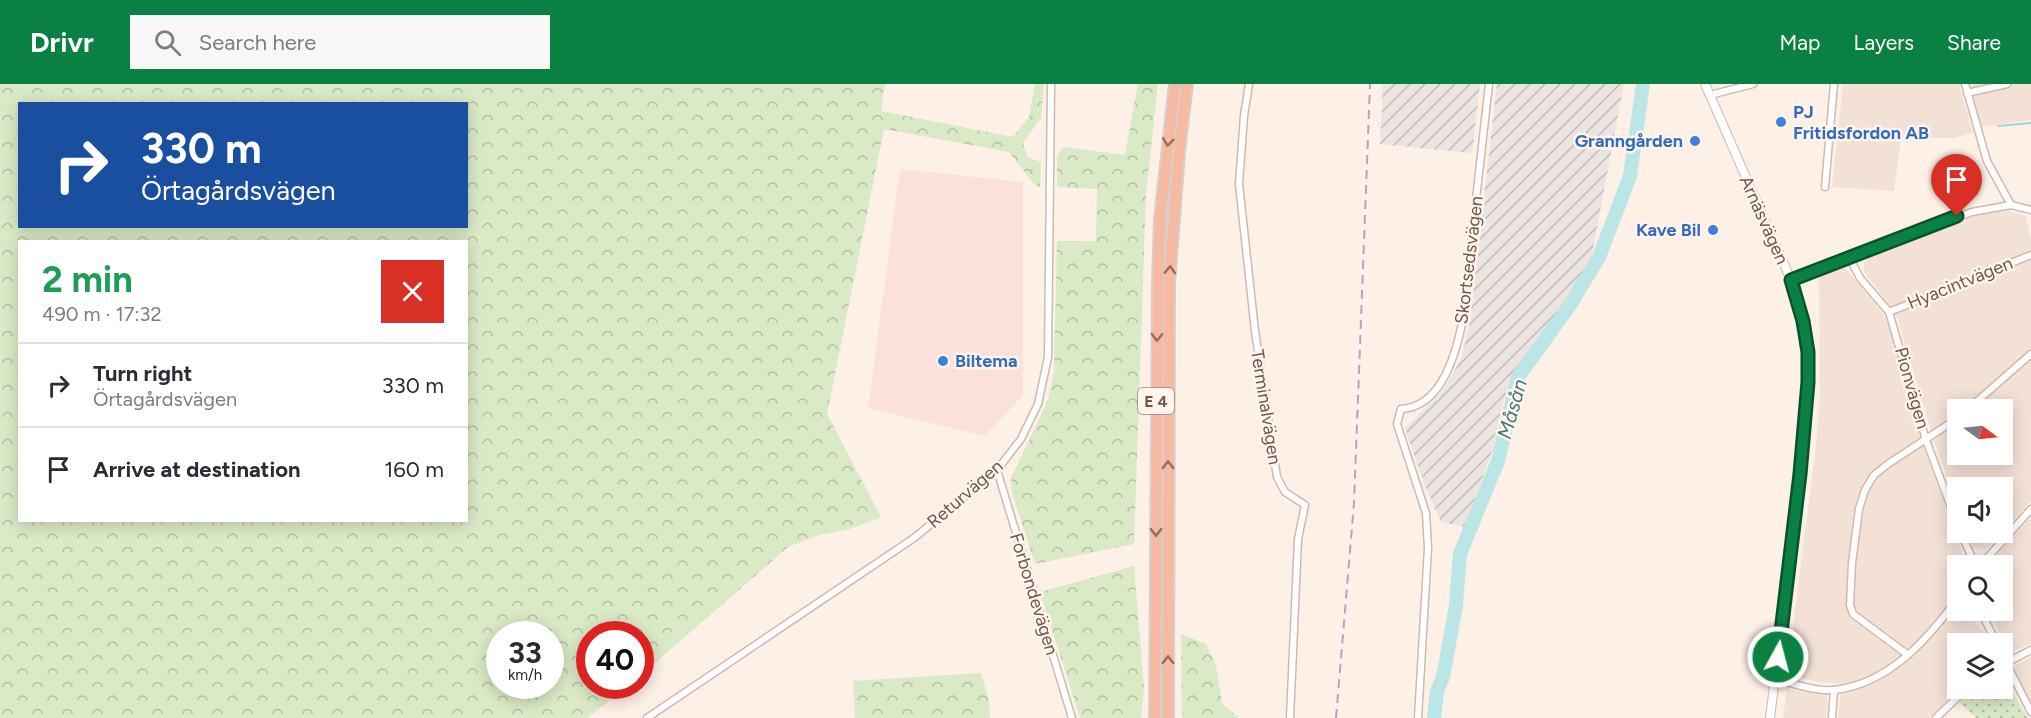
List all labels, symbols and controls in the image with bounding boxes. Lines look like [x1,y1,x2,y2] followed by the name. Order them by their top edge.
[130,15,550,69] search box
[30,25,94,59] text: Drivr
[151,26,184,59] icon: search
[199,29,316,56] text: Search here
[1780,30,1820,55] text: Map
[1853,30,1914,55] text: Layers
[1947,30,2001,55] text: Share
[1793,101,1929,144] place label: PJ Fritidsfordon AB
[1774,115,1788,129] marker: PJ Fritidsfordon AB
[141,123,262,174] text: 330 m
[42,126,120,204] icon: right
[1575,130,1683,152] place label: Granngården
[1688,134,1702,148] marker: Granngården
[1162,137,1174,147] one-way arrow
[1931,154,1982,216] pin
[1940,163,1973,196] icon: arrive
[1735,172,1793,268] street label: Arnäsvägen
[141,174,336,207] text: Örtagårdsvägen
[1450,195,1488,325] street label: Skortsedsvägen
[1636,219,1701,241] place label: Kave Bil
[1706,223,1720,237] marker: Kave Bil
[1904,252,2016,314] street label: Hyacintvägen
[42,258,133,301] text: 2 min
[381,260,444,323] button: close
[1163,265,1176,274] one-way arrow
[42,302,162,326] text: 490 m · 17:32
[1151,332,1163,341] one-way arrow
[1890,345,1934,431] street label: Pionvägen
[1246,348,1286,466] street label: Terminalvägen
[955,350,1018,372] place label: Biltema
[936,354,950,368] marker: Biltema
[93,360,192,387] text: Turn right
[42,369,75,402] icon: right
[382,372,444,399] text: 330 m
[1492,376,1532,442] water label: Måsån
[93,387,237,411] text: Örtagårdsvägen
[1138,388,1174,414] road number: E 4
[1947,399,2013,465] north arrow
[1947,399,2013,699] map controls
[42,453,75,486] icon: arrive
[923,455,1007,533] street label: Returvägen
[93,456,301,483] text: Arrive at destination
[384,456,444,483] text: 160 m
[1162,460,1174,469] one-way arrow
[1947,477,2013,543] button: sound
[1150,527,1162,536] one-way arrow
[1005,530,1063,658] street label: Forbondevägen
[1947,555,2013,621] button: search
[576,621,654,699] speed limit sign: 40
[1746,625,1810,689] position arrow
[1947,633,2013,699] button: layers
[508,634,542,671] text: 33
[1162,655,1174,664] one-way arrow
[508,666,542,684] text: km/h

